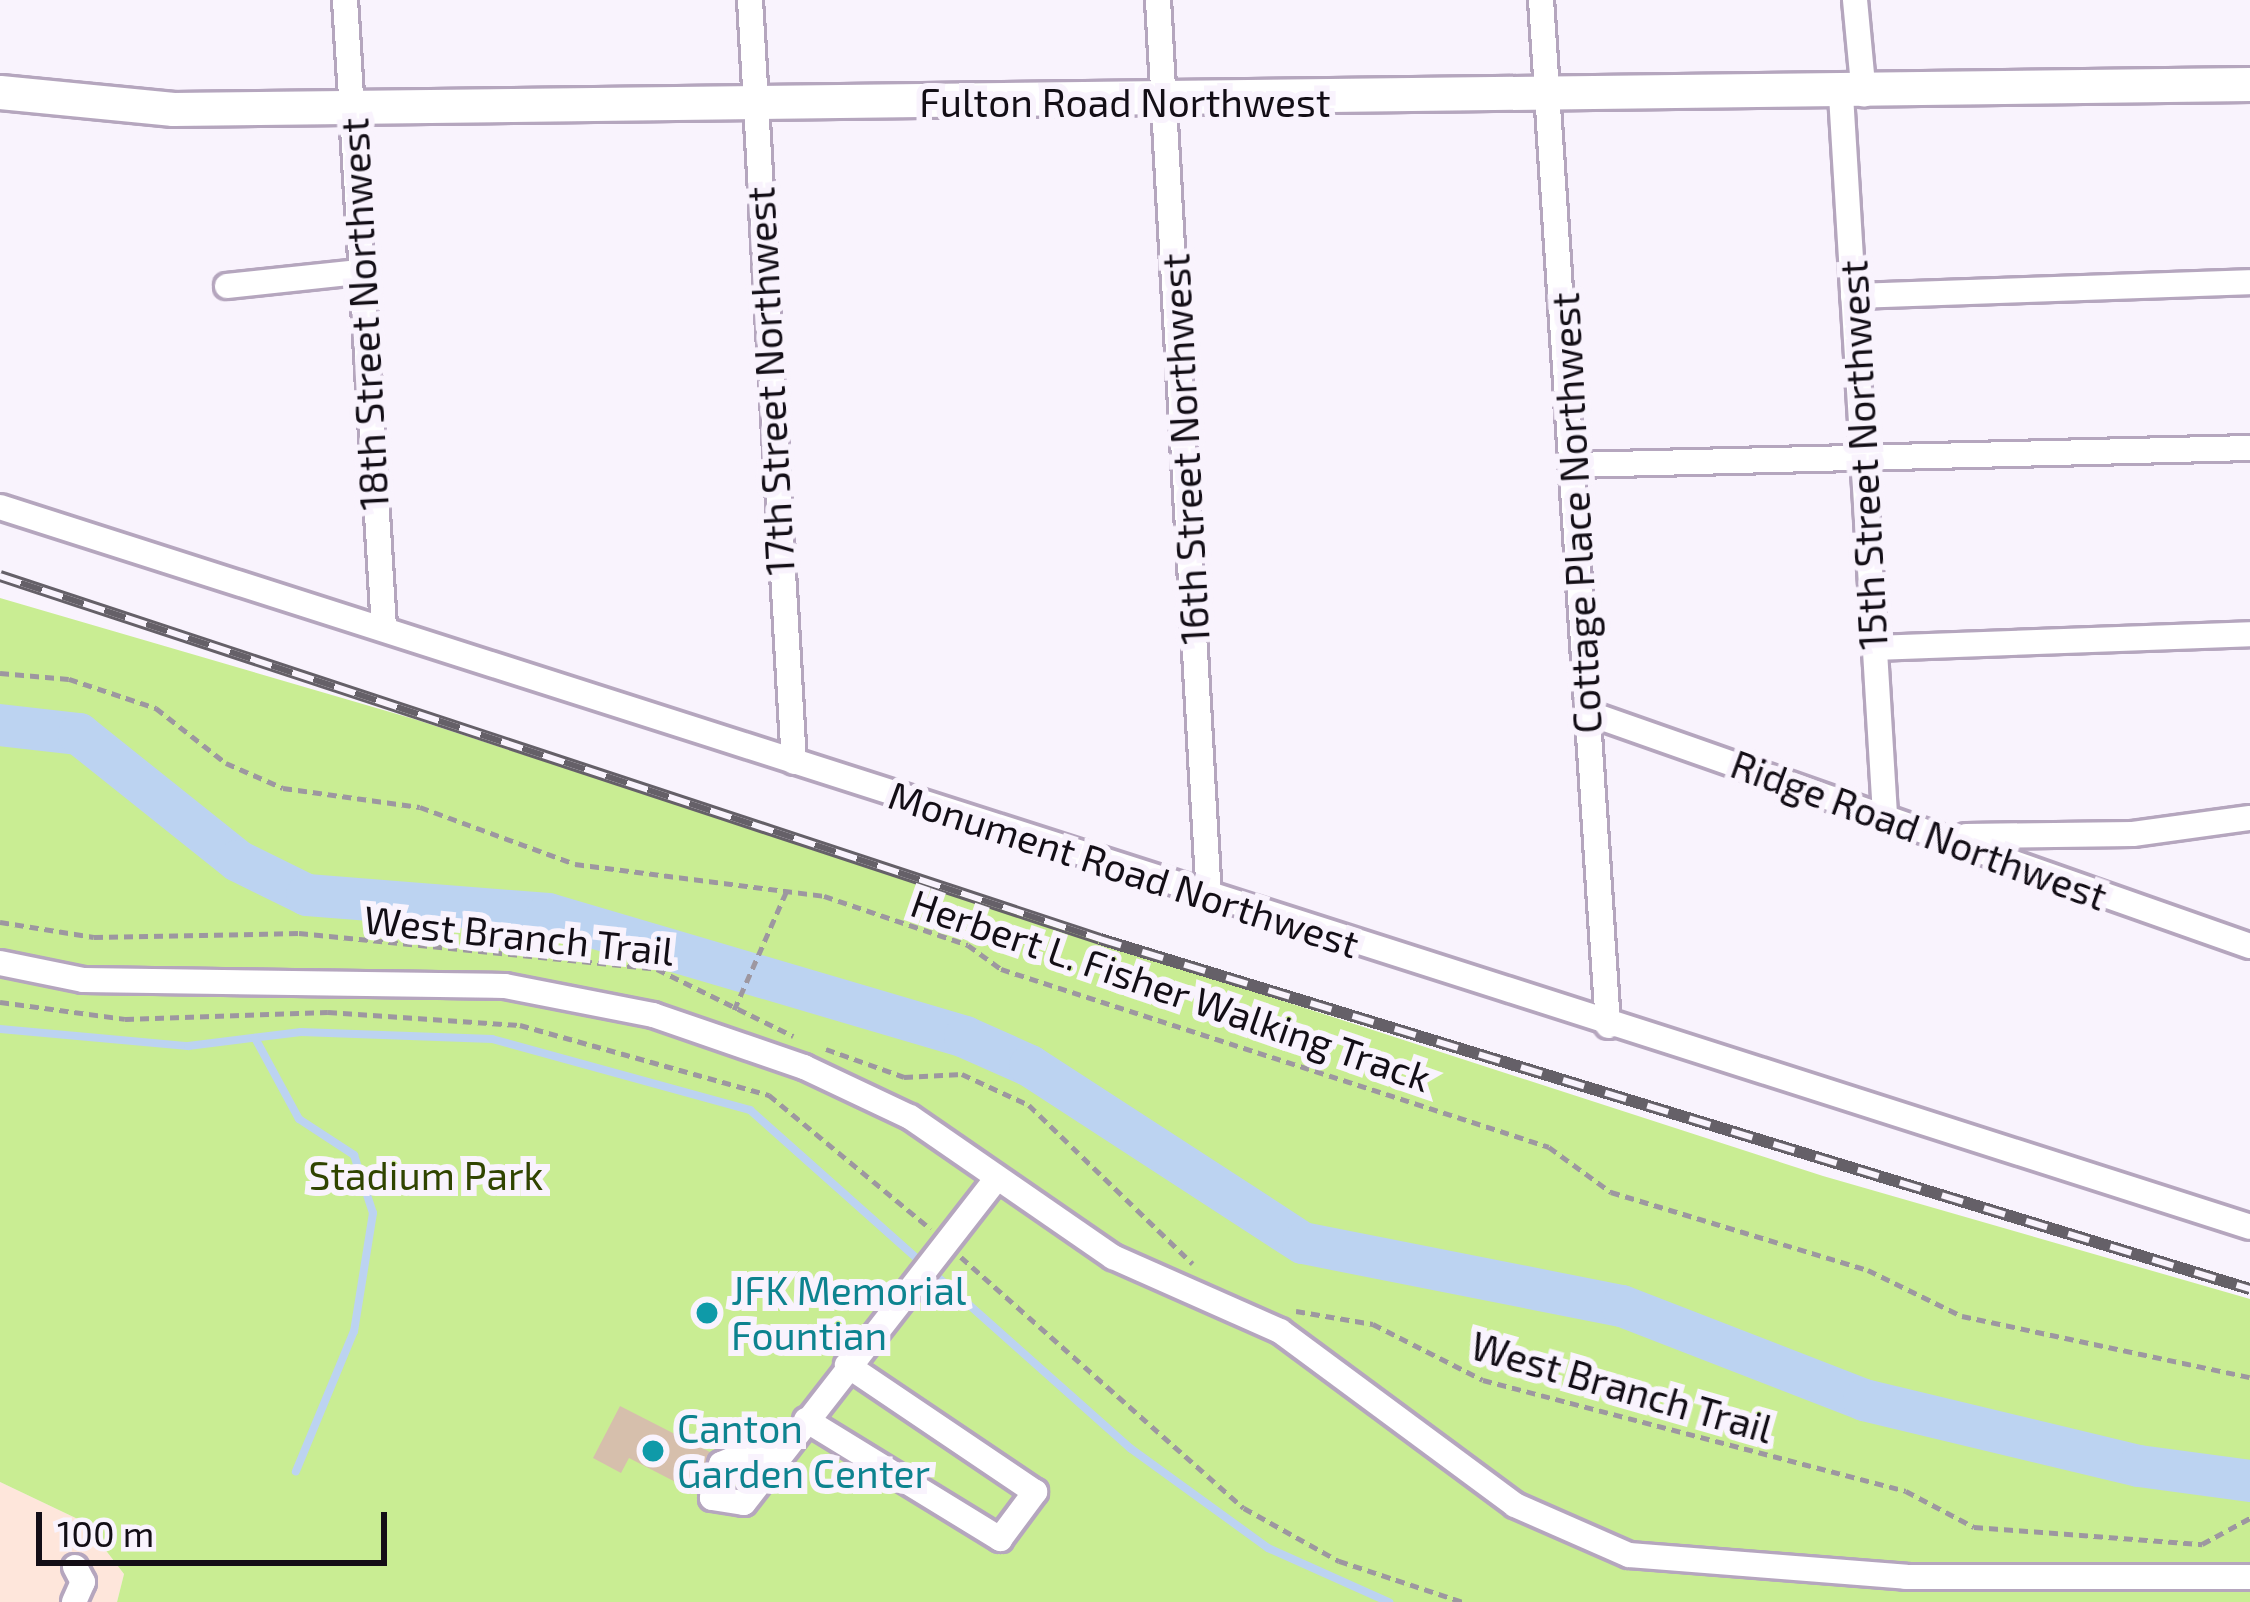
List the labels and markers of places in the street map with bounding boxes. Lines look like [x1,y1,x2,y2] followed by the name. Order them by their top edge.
[731,1268,967,1359] place label: JFK Memorial Fountian
[694,1300,720,1326] marker: JFK Memorial Fountian
[677,1406,930,1497] place label: Canton Garden Center
[640,1438,666,1464] marker: Canton Garden Center

